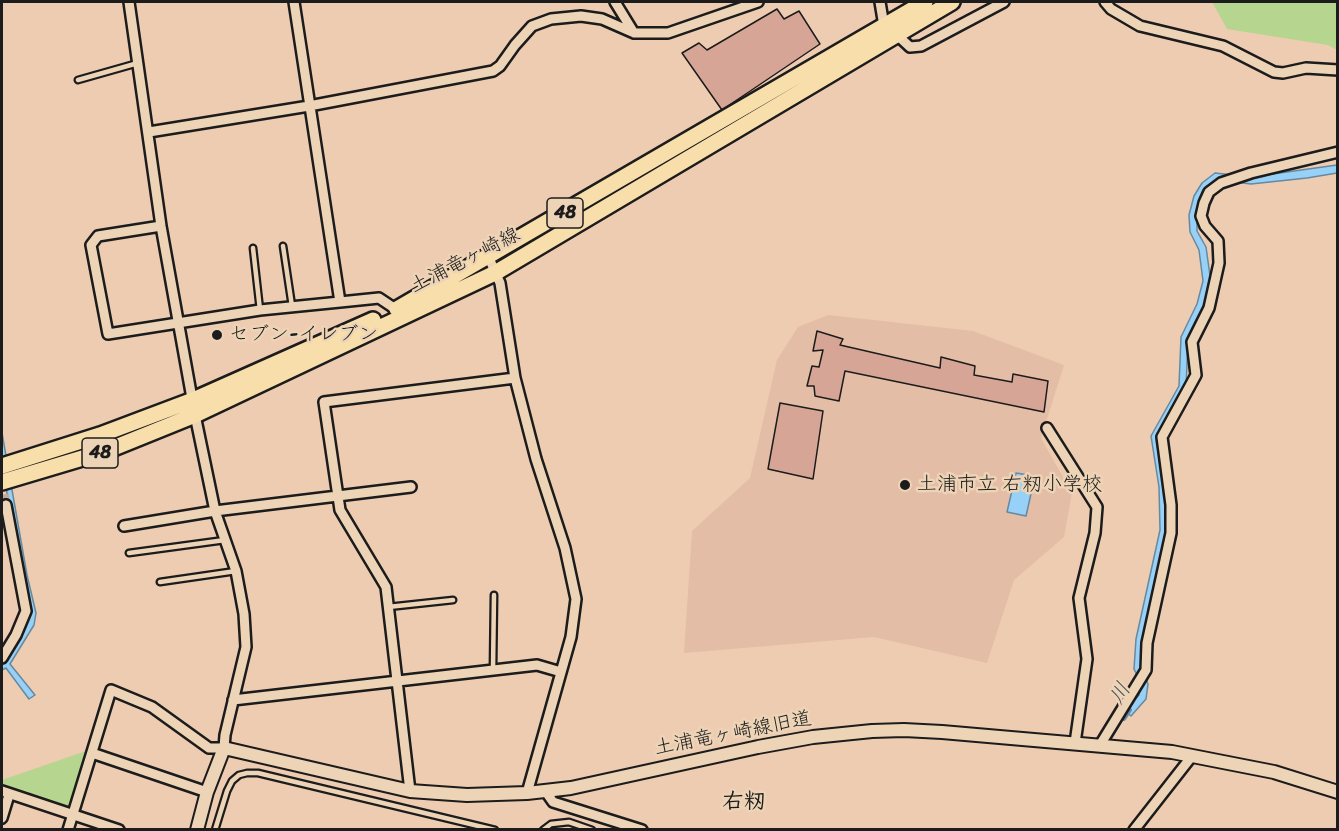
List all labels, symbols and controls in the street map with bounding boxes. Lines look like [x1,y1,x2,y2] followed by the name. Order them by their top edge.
[547,198,583,228] road number: 48
[406,223,524,299] street label: 土浦竜ヶ崎線
[229,323,378,347] place label: セブン-イレブン
[210,328,224,342] marker: セブン-イレブン
[82,438,118,468] road number: 48
[917,473,1102,497] place label: 土浦市立 右籾小学校
[898,478,912,492] marker: 土浦市立 右籾小学校
[1105,679,1137,709] water label: 川
[652,707,814,761] street label: 土浦竜ヶ崎線旧道
[722,789,766,815] district label: 右籾

